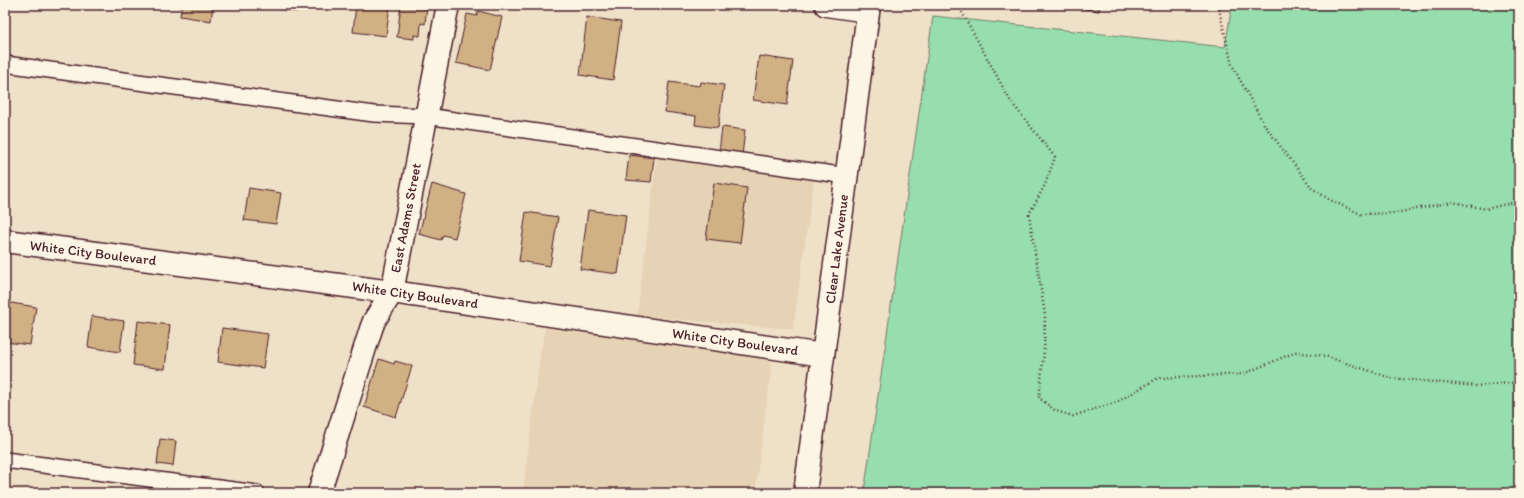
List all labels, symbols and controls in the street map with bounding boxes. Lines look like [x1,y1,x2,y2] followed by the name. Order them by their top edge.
[387,162,425,274] street label: East Adams Street
[822,193,852,305] street label: Clear Lake Avenue
[29,237,158,269] street label: White City Boulevard
[351,278,480,312] street label: White City Boulevard
[671,325,800,359] street label: White City Boulevard

